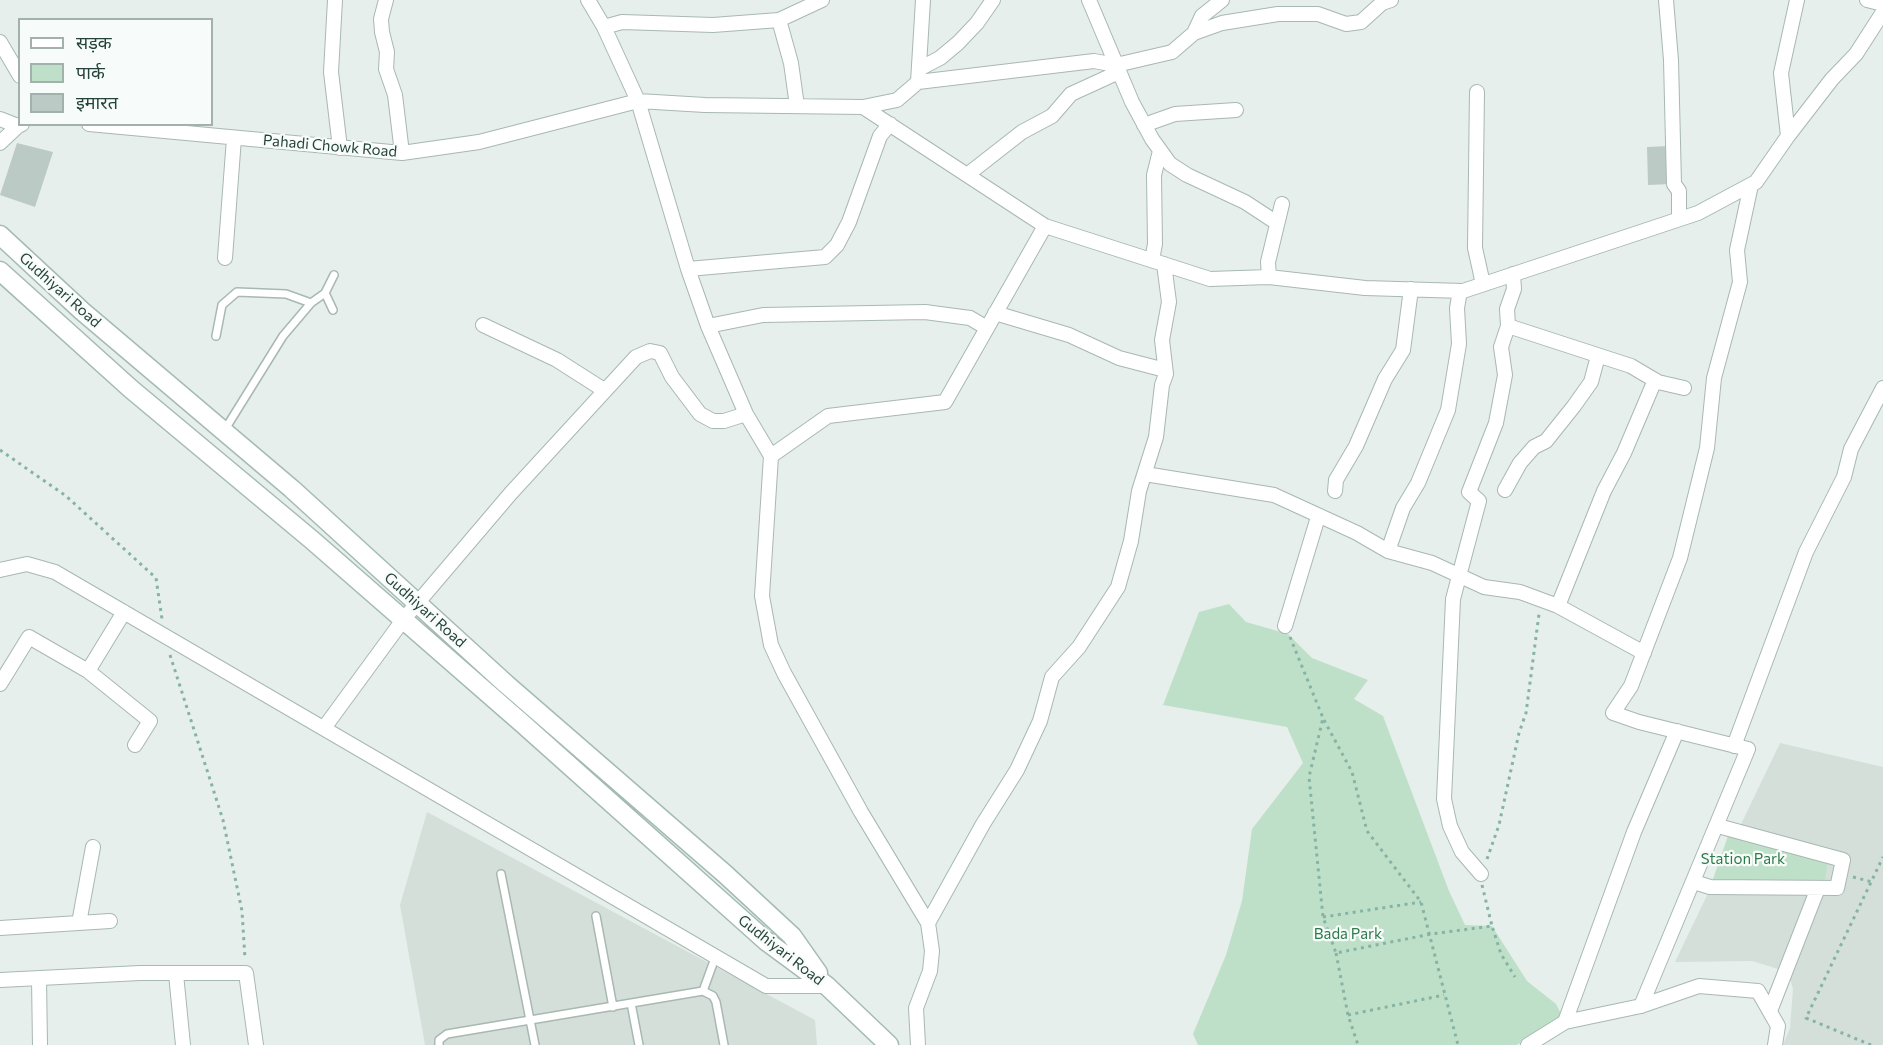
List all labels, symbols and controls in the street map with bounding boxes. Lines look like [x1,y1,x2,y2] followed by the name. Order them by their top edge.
[18,18,213,126] legend
[76,31,112,53] text: सड़क
[76,61,105,83] text: पार्क
[76,91,118,113] text: इमारत
[262,131,398,161] street label: Pahadi Chowk Road
[15,249,105,331] street label: Gudhiyari Road
[380,569,470,651] street label: Gudhiyari Road
[1701,850,1785,868] park label: Station Park
[735,911,827,989] street label: Gudhiyari Road
[1314,925,1382,943] park label: Bada Park

